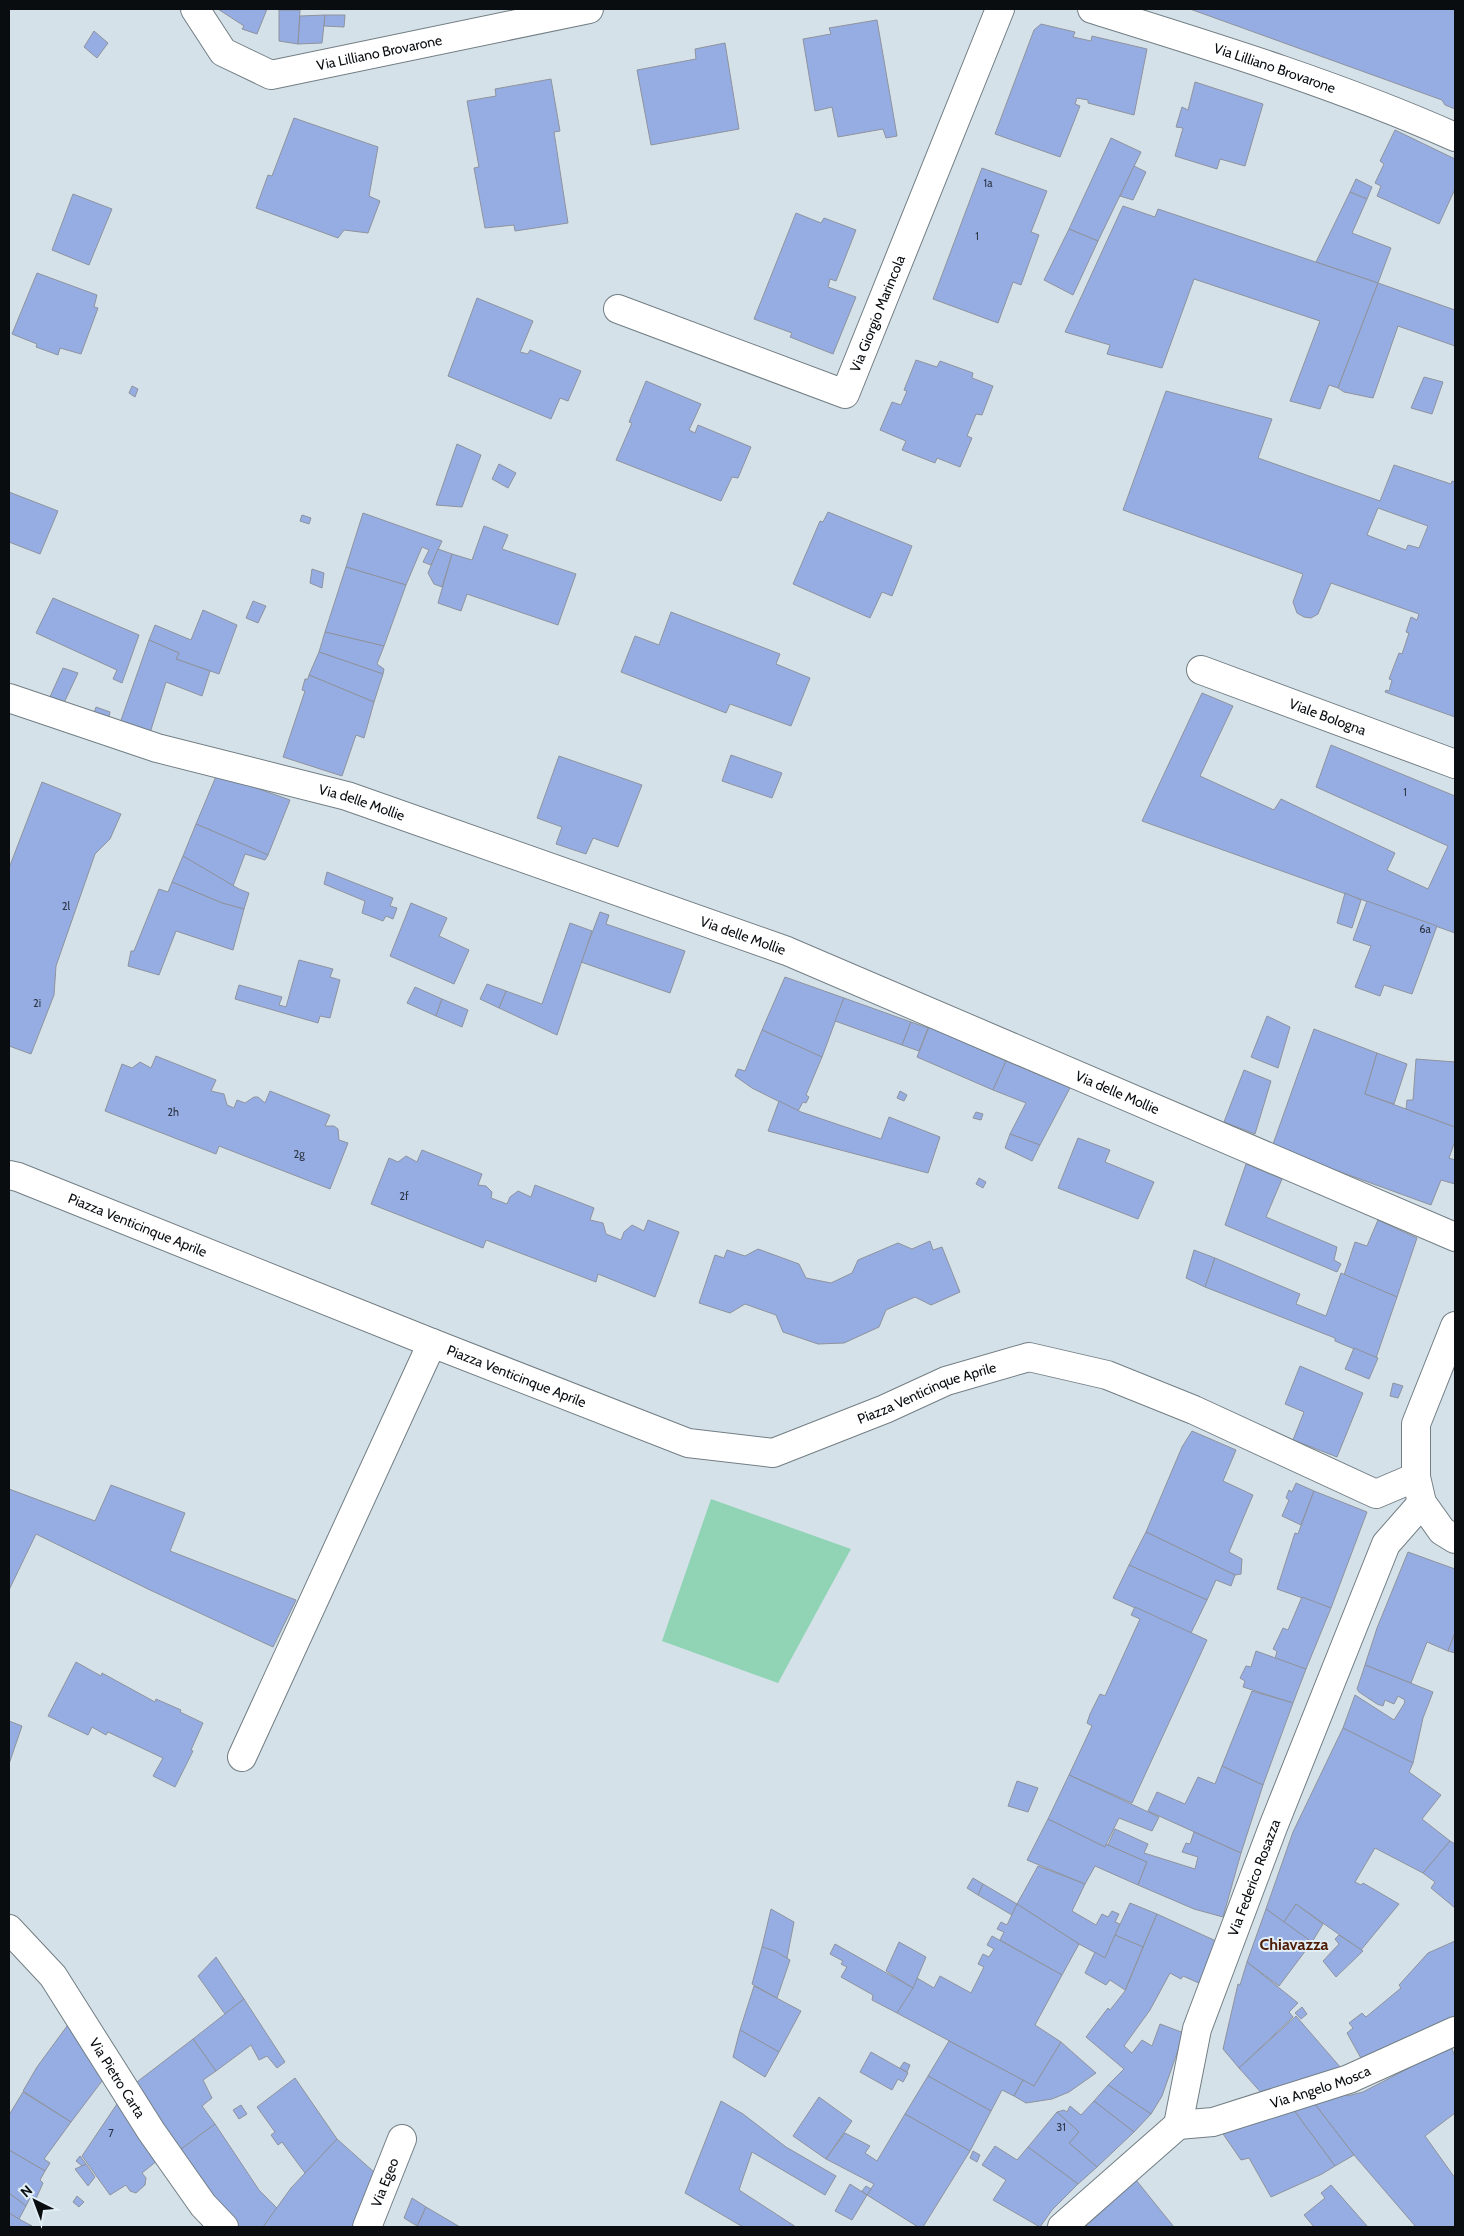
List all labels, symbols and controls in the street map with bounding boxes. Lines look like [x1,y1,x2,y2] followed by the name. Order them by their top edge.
[315,31,443,74] street label: Via Lilliano Brovarone
[1211,39,1338,97] street label: Via Lilliano Brovarone
[984,176,993,190] house number: 1a
[975,229,979,243] house number: 1
[846,252,909,375] street label: Via Giorgio Marincola
[1287,694,1369,739] street label: Viale Bologna
[317,780,407,825] street label: Via delle Mollie
[1403,785,1407,799] house number: 1
[62,899,71,913] house number: 2l
[698,912,788,959] street label: Via delle Mollie
[1419,922,1431,936] house number: 6a
[33,996,41,1010] house number: 2i
[1073,1067,1162,1118] street label: Via delle Mollie
[167,1105,179,1119] house number: 2h
[293,1147,305,1161] house number: 2g
[66,1189,210,1261] street label: Piazza Venticinque Aprile
[399,1189,409,1203] house number: 2f
[444,1341,589,1411] street label: Piazza Venticinque Aprile
[855,1358,998,1428] street label: Piazza Venticinque Aprile
[1224,1816,1284,1939] street label: Via Federico Rosazza
[1260,1935,1329,1954] district label: Chiavazza
[85,2035,150,2122] street label: Via Pietro Carta
[1268,2061,1373,2112] street label: Via Angelo Mosca
[1056,2120,1066,2134] house number: 31
[108,2126,114,2140] house number: 7
[367,2155,403,2210] street label: Via Egeo
[10,2176,60,2226] north arrow
[17,2181,36,2201] text: N

